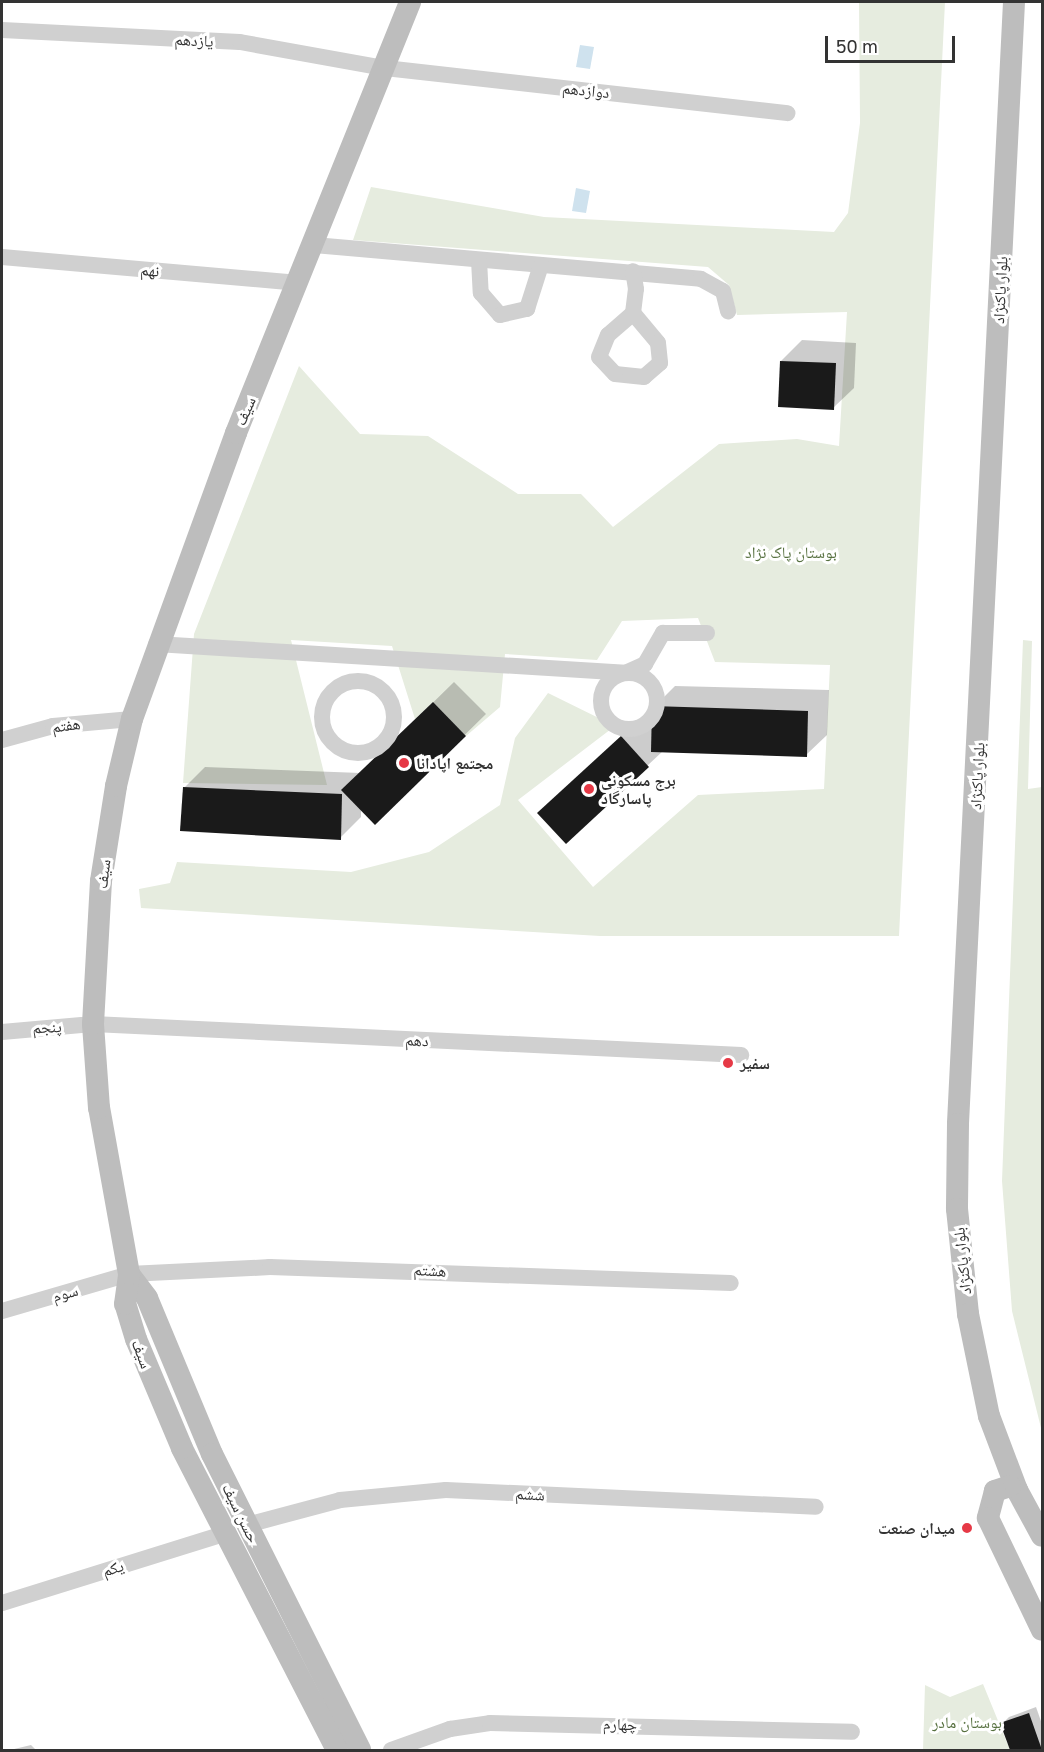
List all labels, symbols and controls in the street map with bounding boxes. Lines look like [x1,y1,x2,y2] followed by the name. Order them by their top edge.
[828,24,958,62] scale bar
[174,29,214,51] street label: یازدهم
[836,35,878,57] text: 50 m
[561,78,611,102] street label: دوازدهم
[989,256,1011,324] street label: بلوار پاکنژاد
[140,260,160,280] street label: نهم
[230,394,260,428] street label: سیف
[745,542,837,562] park label: بوستان پاک نژاد
[51,714,81,736] street label: هفتم
[966,742,988,810] street label: بلوار پاکنژاد
[416,753,493,773] place label: مجتمع اپادانا
[397,756,411,770] marker: مجتمع اپادانا
[601,770,676,808] place label: برج مسکونی پاسارگاد
[582,782,596,796] marker: برج مسکونی پاسارگاد
[92,858,114,890] street label: سیف
[32,1017,62,1037] street label: پنجم
[405,1030,429,1050] street label: دهم
[740,1053,770,1073] place label: سفیر
[721,1056,735,1070] marker: سفیر
[949,1226,975,1296] street label: بلوار پاکنژاد
[413,1260,447,1280] street label: هشتم
[50,1280,80,1306] street label: سوم
[128,1337,156,1371] street label: سیف
[218,1480,264,1546] street label: حسن سیف
[515,1484,545,1504] street label: ششم
[878,1518,955,1538] place label: میدان صنعت
[960,1521,974,1535] marker: میدان صنعت
[100,1556,126,1580] street label: یکم
[932,1712,1002,1732] park label: بوستان مادر
[603,1714,637,1734] street label: چهارم

